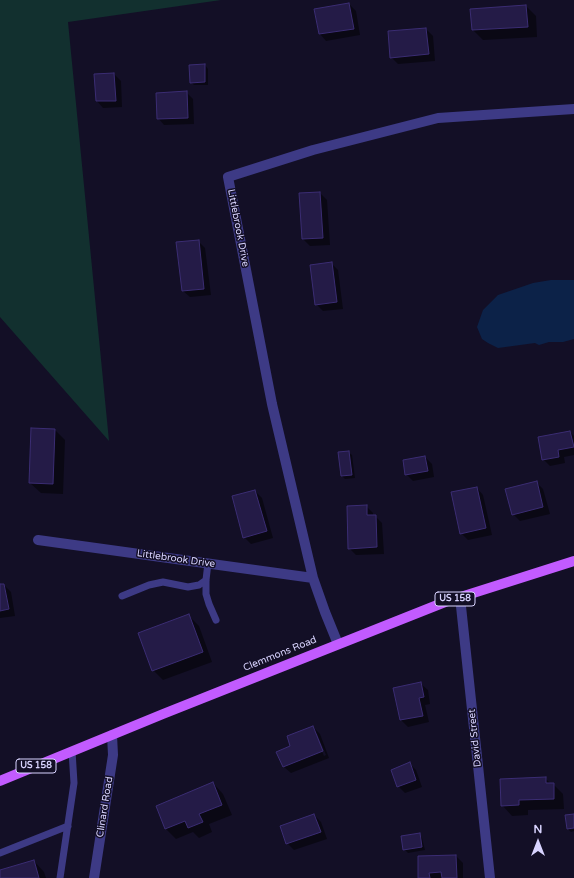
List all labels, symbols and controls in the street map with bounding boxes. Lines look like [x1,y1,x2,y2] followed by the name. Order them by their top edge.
[225,188,251,268] street label: Littlebrook Drive
[136,548,216,570] street label: Littlebrook Drive
[435,592,475,606] road number: US 158
[242,634,318,674] street label: Clemmons Road
[466,708,484,768] street label: David Street
[16,759,56,773] road number: US 158
[94,776,116,838] street label: Clinard Road
[518,822,558,862] north arrow
[534,823,542,836] text: N

